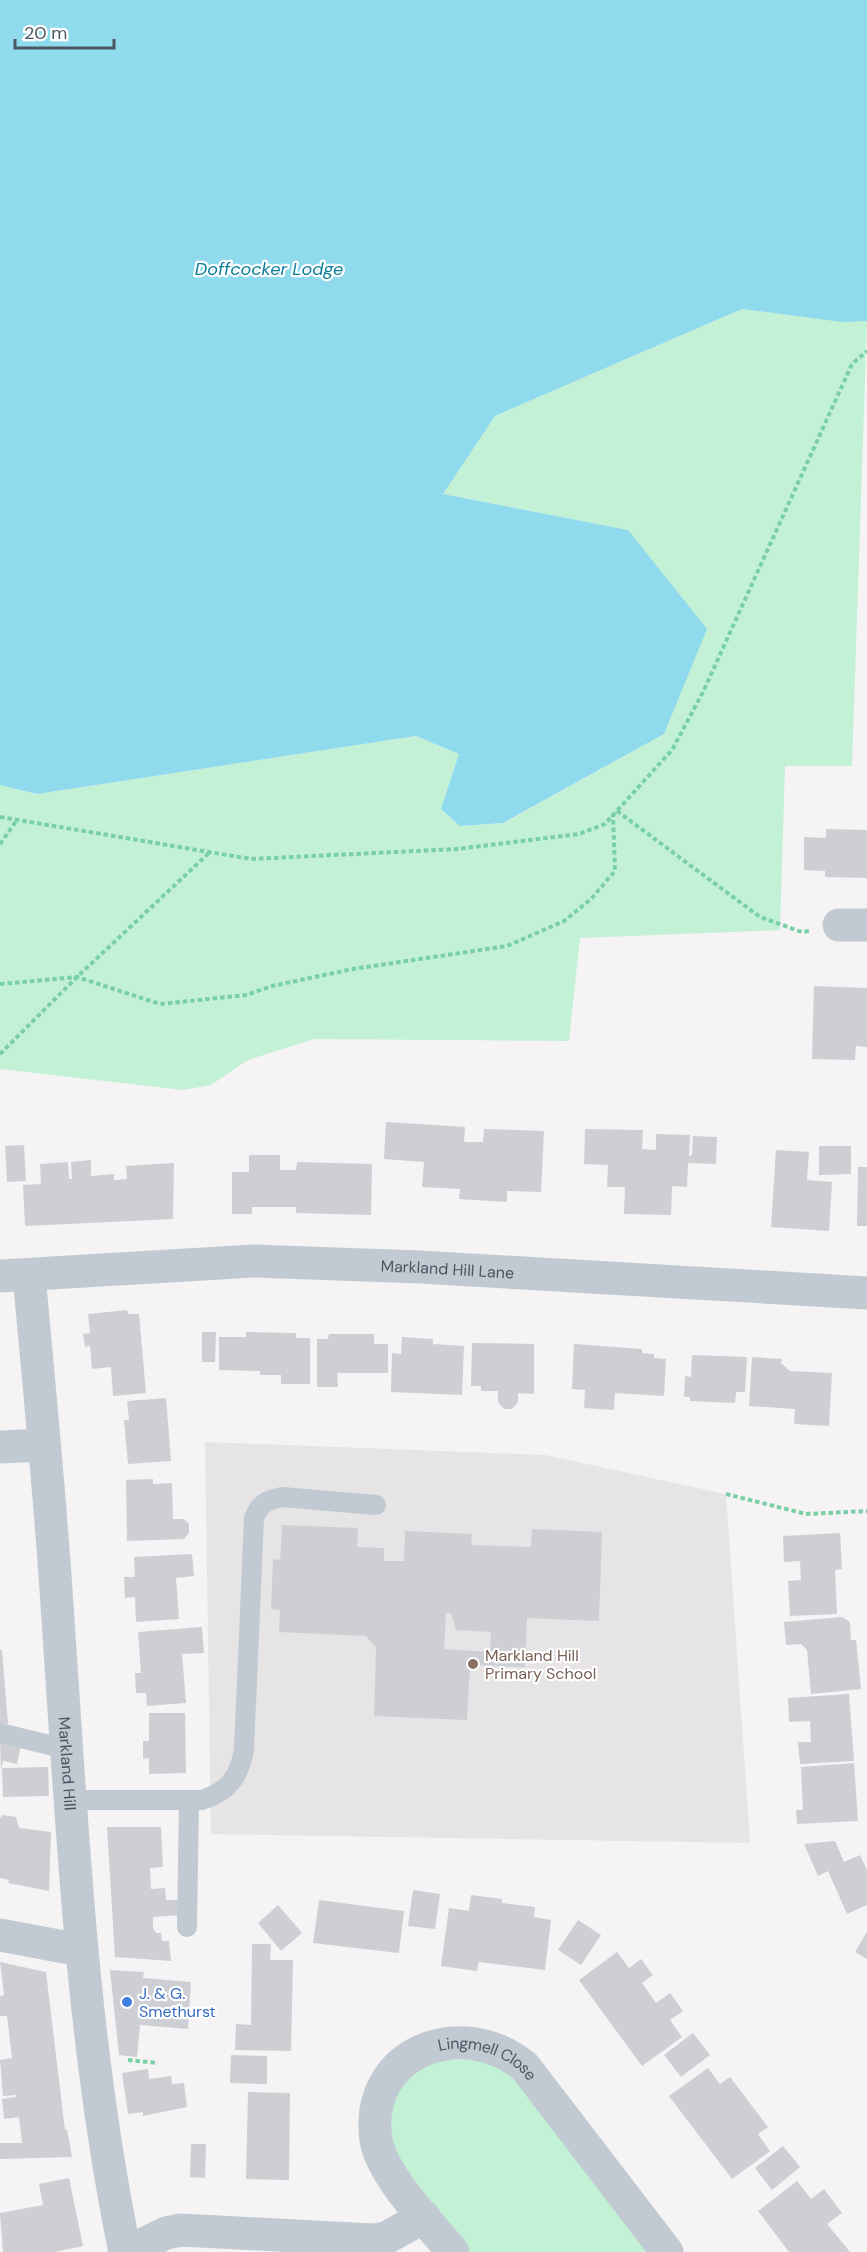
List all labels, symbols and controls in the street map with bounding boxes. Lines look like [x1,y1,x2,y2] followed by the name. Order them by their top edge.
[15,12,114,50] scale bar
[24,21,67,45] text: 20 m
[195,257,343,281] water label: Doffcocker Lodge
[380,1256,515,1283] street label: Markland Hill Lane
[485,1645,596,1684] place label: Markland Hill Primary School
[466,1657,480,1671] marker: Markland Hill Primary School
[53,1716,81,1811] street label: Markland Hill
[139,1983,216,2022] place label: J. & G. Smethurst
[120,1995,134,2009] marker: J. & G. Smethurst
[436,2033,541,2085] street label: Lingmell Close

